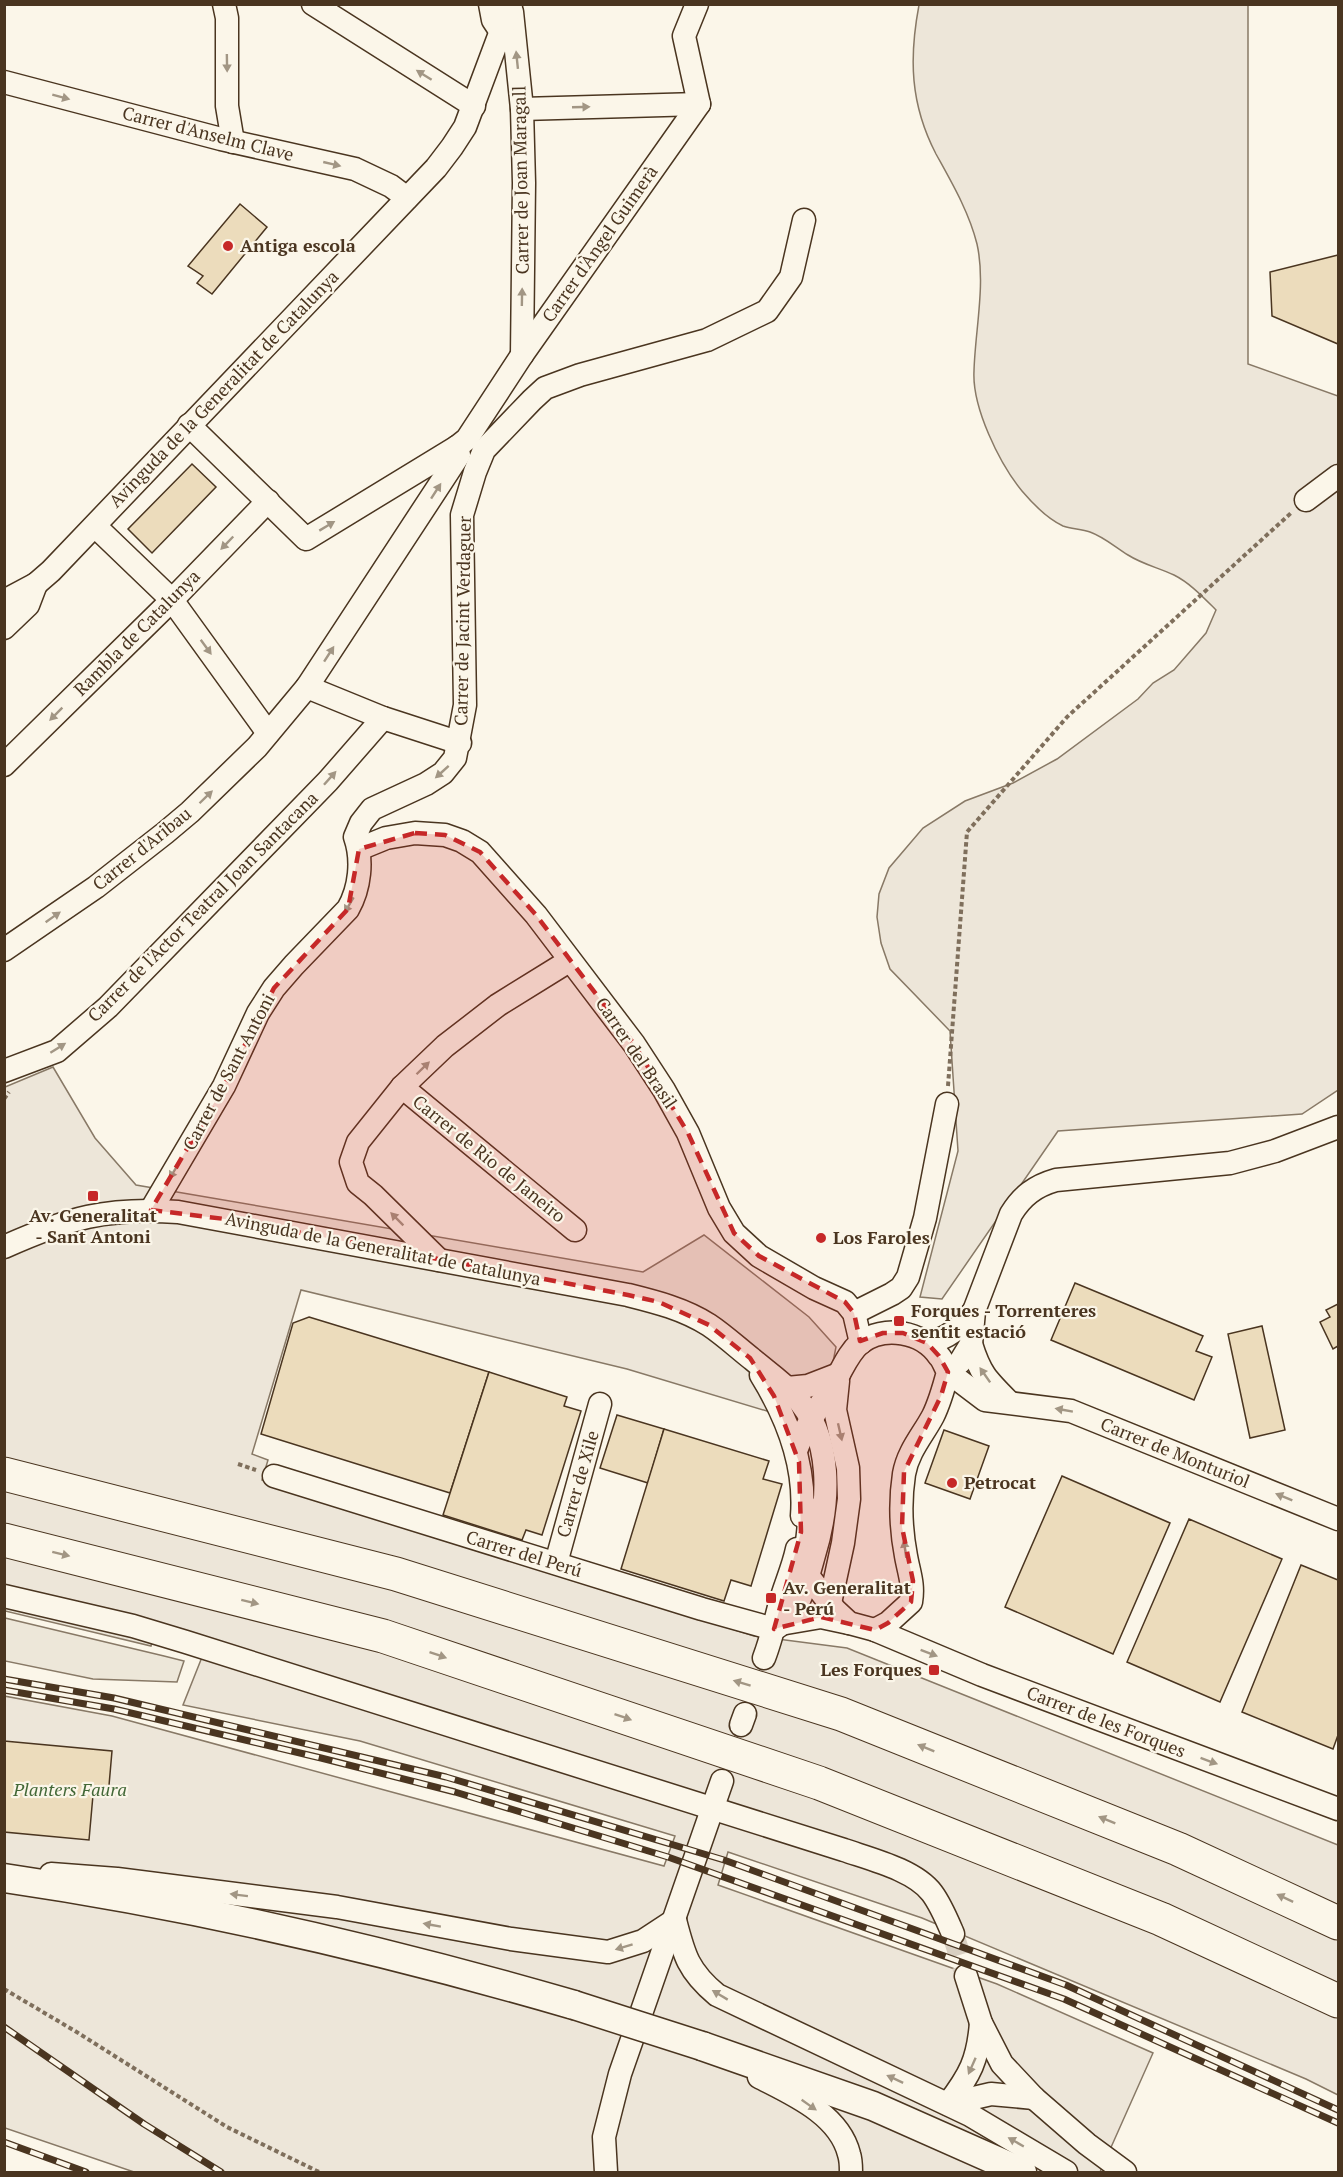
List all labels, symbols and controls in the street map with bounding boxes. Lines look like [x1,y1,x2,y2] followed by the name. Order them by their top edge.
[512,50,522,69] one-way arrow
[222,53,231,72] one-way arrow
[416,69,432,80] one-way arrow
[506,86,534,275] street label: Carrer de Joan Maragall
[52,92,70,102] one-way arrow
[120,100,296,166] street label: Carrer d'Anselm Clave
[571,103,590,112] one-way arrow
[322,160,341,169] one-way arrow
[536,160,663,327] street label: Carrer d'Àngel Guimerà
[240,233,356,257] place label: Antiga escola
[221,239,235,253] marker: Antiga escola
[103,264,343,512] street label: Avinguda de la Generalitat de Catalunya
[518,287,527,306] one-way arrow
[430,482,441,499] one-way arrow
[448,516,476,726] street label: Carrer de Jacint Verdaguer
[319,521,336,531] one-way arrow
[220,535,234,550] one-way arrow
[68,564,205,701] street label: Rambla de Catalunya
[200,639,212,655] one-way arrow
[323,646,334,662] one-way arrow
[49,707,63,721] one-way arrow
[435,765,450,779] one-way arrow
[323,770,337,785] one-way arrow
[82,786,323,1027] street label: Carrer de l'Actor Teatral Joan Santacana
[198,790,212,804] one-way arrow
[87,801,196,895] street label: Carrer d'Aribau
[343,897,354,913] one-way arrow
[44,911,60,923] one-way arrow
[177,989,280,1154] street label: Carrer de Sant Antoni
[591,992,683,1113] street label: Carrer del Brasil
[50,1043,66,1054] one-way arrow
[415,1061,429,1075] one-way arrow
[408,1089,571,1227] street label: Carrer de Rio de Janeiro
[169,1163,180,1179] one-way arrow
[86,1189,100,1203] marker: Av. Generalitat - Sant Antoni
[29,1203,157,1248] place label: Av. Generalitat - Sant Antoni
[223,1206,543,1290] street label: Avinguda de la Generalitat de Catalunya
[390,1212,404,1226] one-way arrow
[833,1225,930,1249] place label: Los Faroles
[814,1231,828,1245] marker: Los Faroles
[911,1298,1096,1343] place label: Forques - Torrenteres sentit estació
[892,1314,906,1328] marker: Forques - Torrenteres sentit estació
[979,1368,991,1383] one-way arrow
[1054,1405,1073,1414] one-way arrow
[1097,1411,1254,1493] street label: Carrer de Monturiol
[835,1422,845,1441] one-way arrow
[550,1427,604,1540] street label: Carrer de Xile
[964,1470,1036,1494] place label: Petrocat
[945,1476,959,1490] marker: Petrocat
[1275,1492,1293,1502] one-way arrow
[463,1524,585,1582] street label: Carrer del Perú
[900,1540,909,1559] one-way arrow
[52,1550,70,1560] one-way arrow
[783,1575,911,1620] place label: Av. Generalitat - Perú
[764,1591,778,1605] marker: Av. Generalitat - Perú
[241,1598,259,1608] one-way arrow
[920,1649,938,1658] one-way arrow
[429,1650,447,1660] one-way arrow
[820,1657,922,1681] place label: Les Forques
[927,1663,941,1677] marker: Les Forques
[733,1678,751,1687] one-way arrow
[1023,1680,1189,1762] street label: Carrer de les Forques
[614,1712,632,1722] one-way arrow
[917,1743,935,1752] one-way arrow
[1200,1756,1218,1766] one-way arrow
[12,1777,127,1801] park label: Planters Faura
[1098,1815,1116,1824] one-way arrow
[229,1890,248,1899] one-way arrow
[1277,1894,1294,1903] one-way arrow
[422,1920,441,1929] one-way arrow
[615,1943,633,1952] one-way arrow
[711,1990,728,2000] one-way arrow
[967,2058,977,2076] one-way arrow
[887,2075,904,2084] one-way arrow
[800,2099,816,2111] one-way arrow
[1008,2137,1025,2147] one-way arrow

